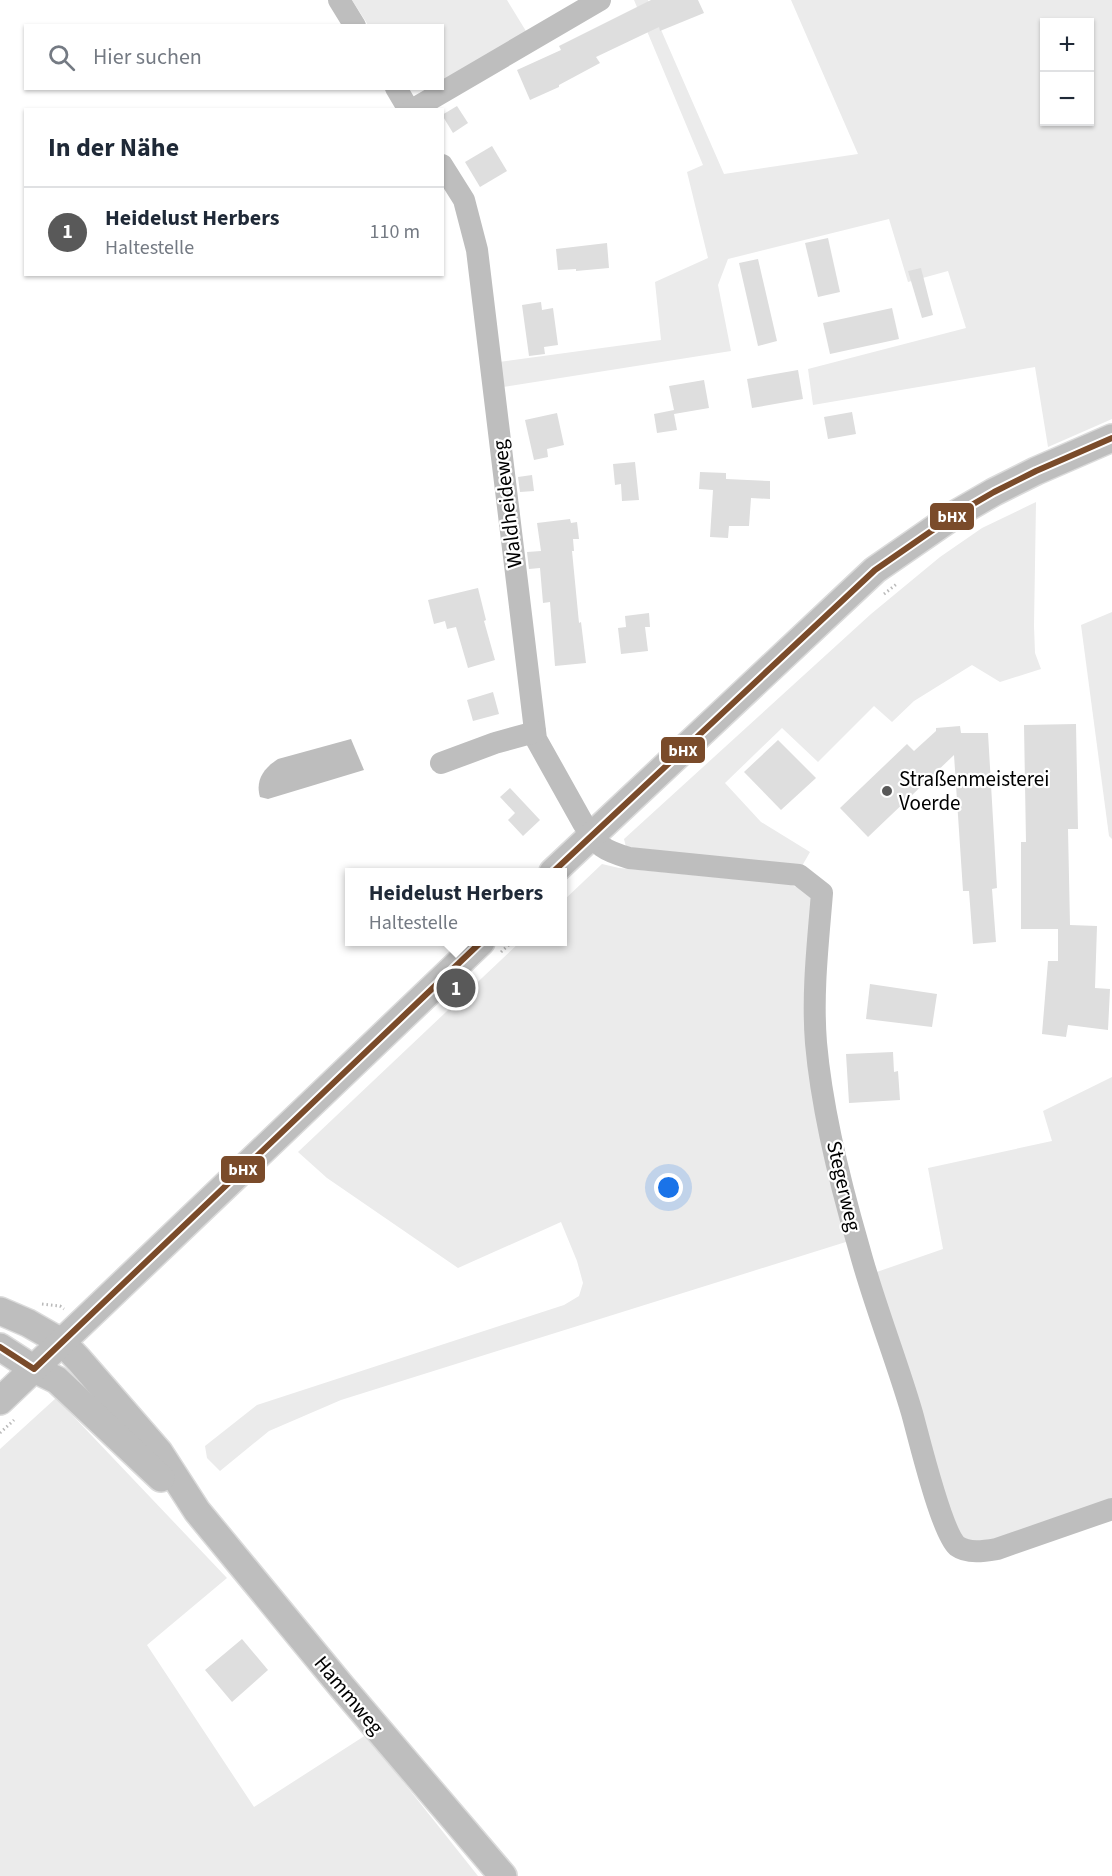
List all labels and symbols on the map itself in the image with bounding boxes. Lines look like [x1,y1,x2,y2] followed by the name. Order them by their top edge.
[484,438,530,570] street label: Waldheideweg
[929,502,975,531] line badge: bHX
[937,506,967,528] text: bHX
[660,736,706,764] line badge: bHX
[668,740,698,762] text: bHX
[899,764,1049,818] place label: Straßenmeisterei Voerde
[880,784,894,798] marker: Straßenmeisterei Voerde
[436,966,476,1010] pin: 1
[819,1138,869,1235] street label: Stegerweg
[220,1155,266,1184] line badge: bHX
[228,1159,258,1181] text: bHX
[654,1173,683,1202] your location
[307,1649,391,1741] street label: Hammweg

